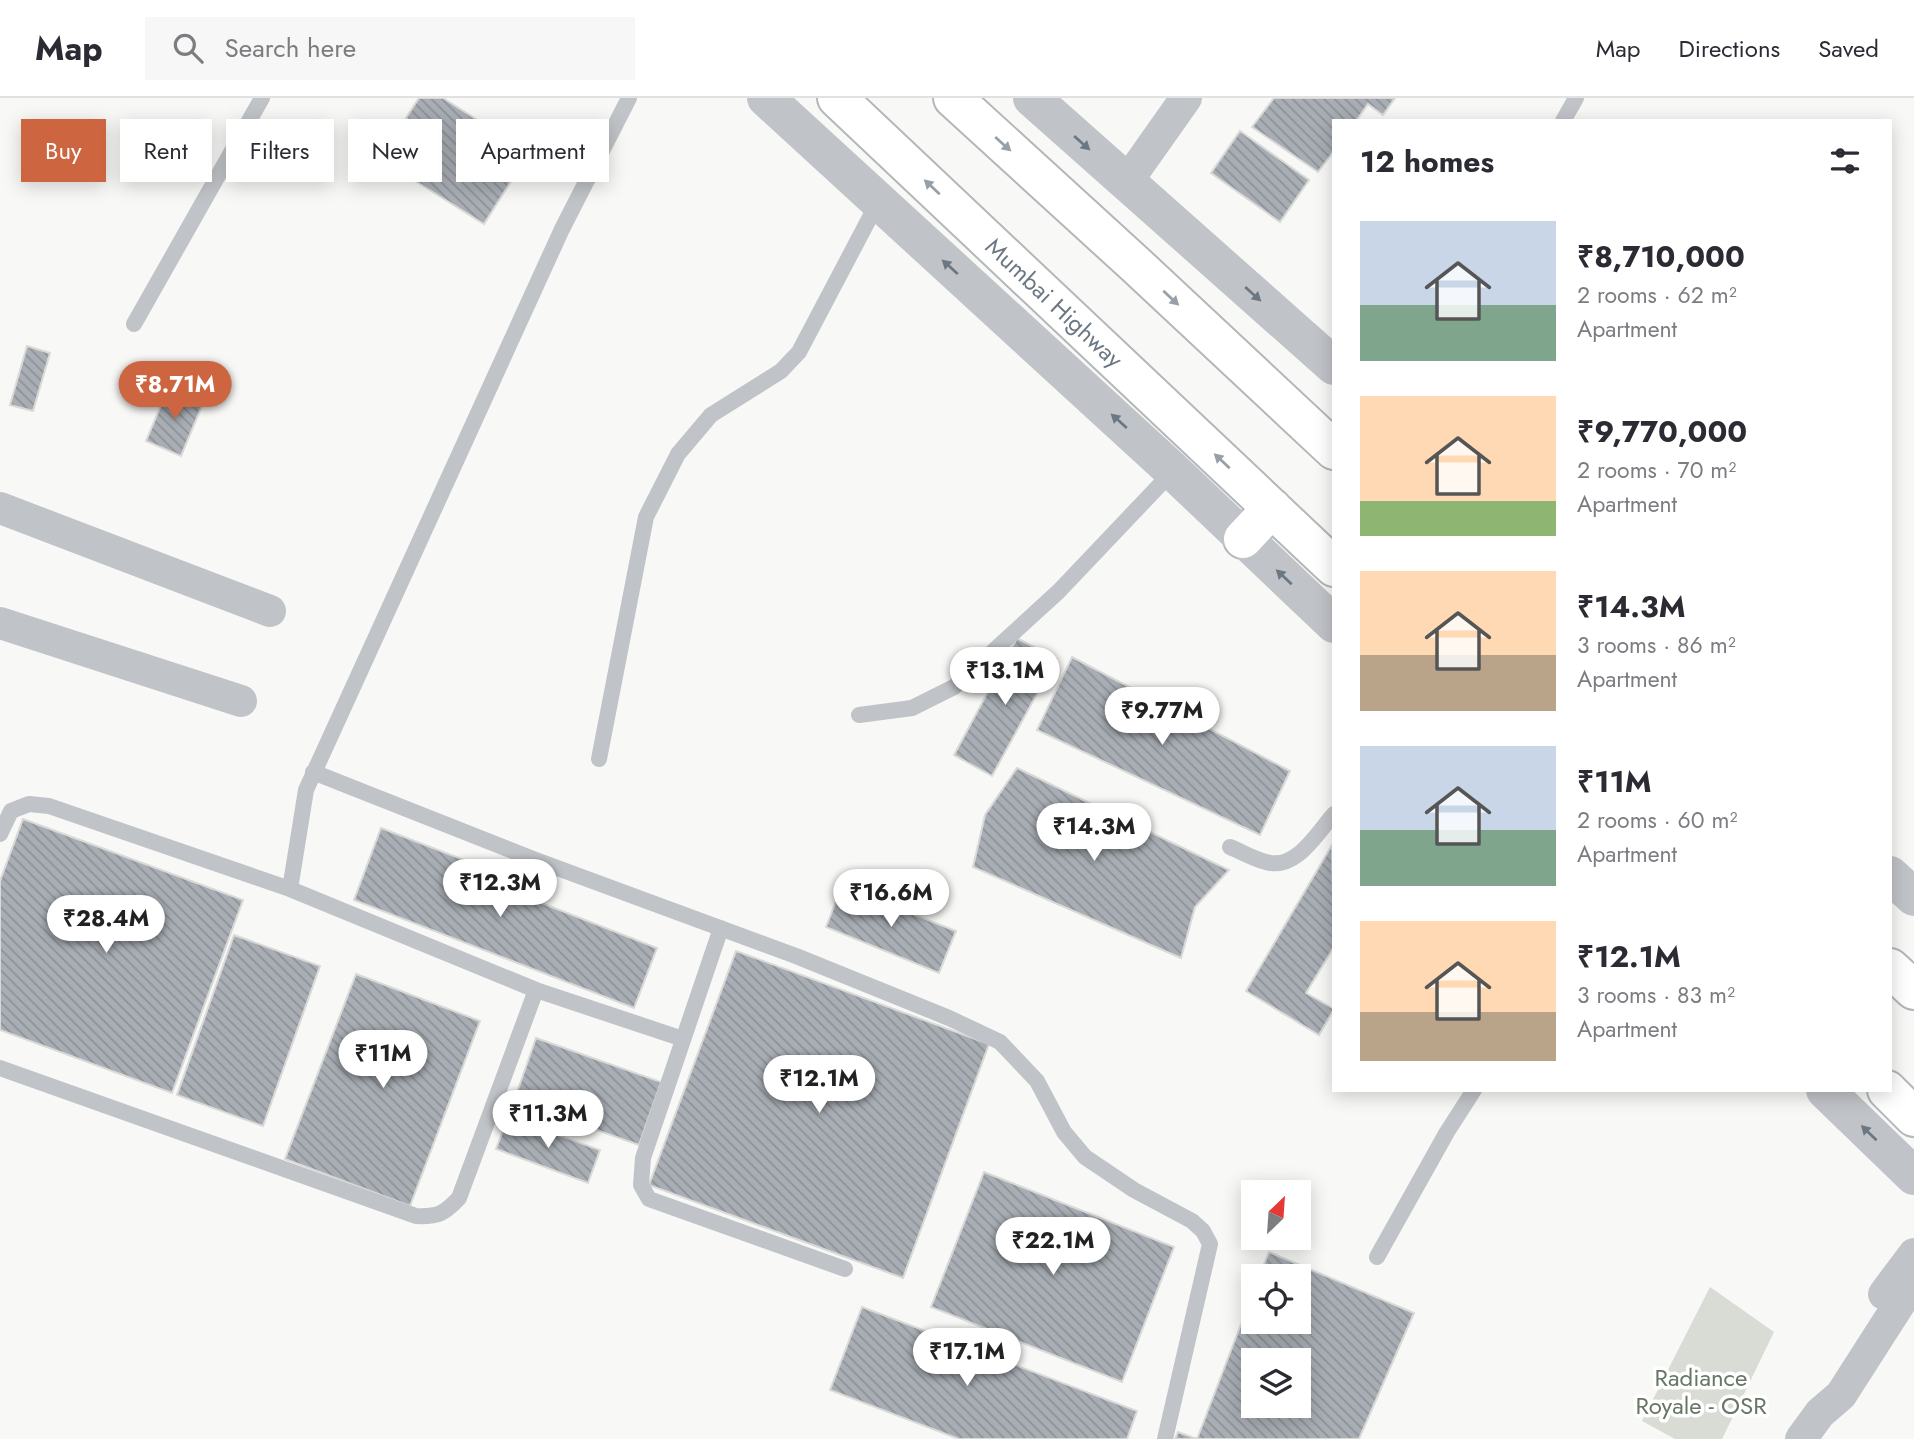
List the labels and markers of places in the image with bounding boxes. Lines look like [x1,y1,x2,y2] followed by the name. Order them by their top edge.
[118,362,232,421] pin: ₹8.71M
[948,648,1062,707] pin: ₹13.1M
[1105,688,1219,747] pin: ₹9.77M
[1037,804,1151,863] pin: ₹14.3M
[443,860,557,919] pin: ₹12.3M
[834,870,948,929] pin: ₹16.6M
[49,896,163,955] pin: ₹28.4M
[342,1030,424,1090] pin: ₹11M
[762,1056,876,1115] pin: ₹12.1M
[491,1090,605,1150] pin: ₹11.3M
[996,1218,1110,1277] pin: ₹22.1M
[910,1328,1024,1388] pin: ₹17.1M

